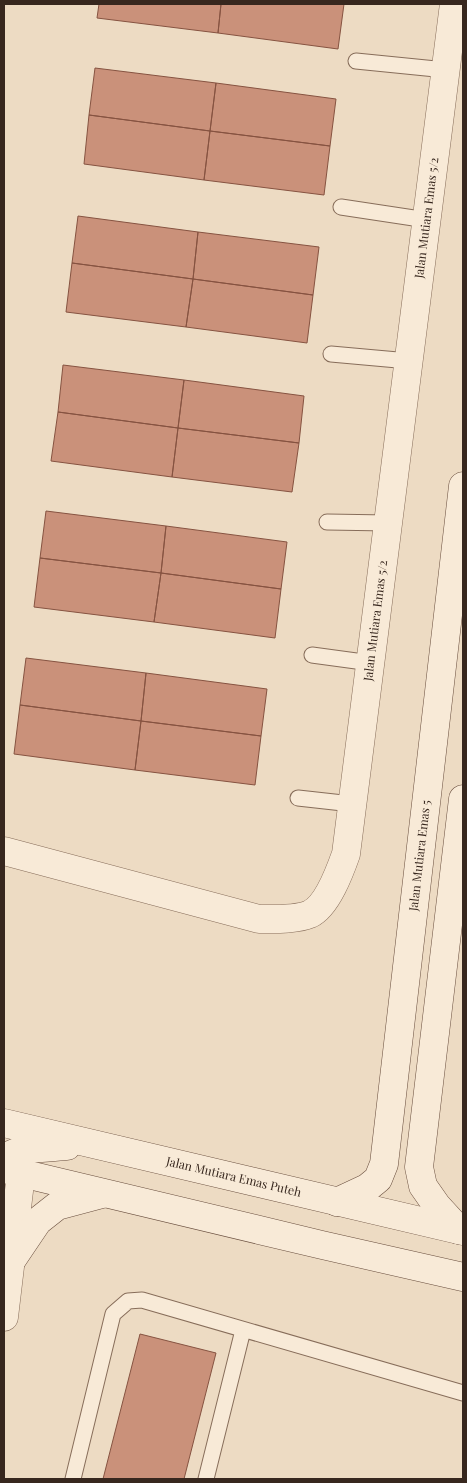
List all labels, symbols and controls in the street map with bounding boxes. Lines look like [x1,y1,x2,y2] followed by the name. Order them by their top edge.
[410,156,441,280] street label: Jalan Mutiara Emas 5/2
[359,559,390,683] street label: Jalan Mutiara Emas 5/2
[404,799,433,913] street label: Jalan Mutiara Emas 5
[164,1152,303,1200] street label: Jalan Mutiara Emas Puteh

